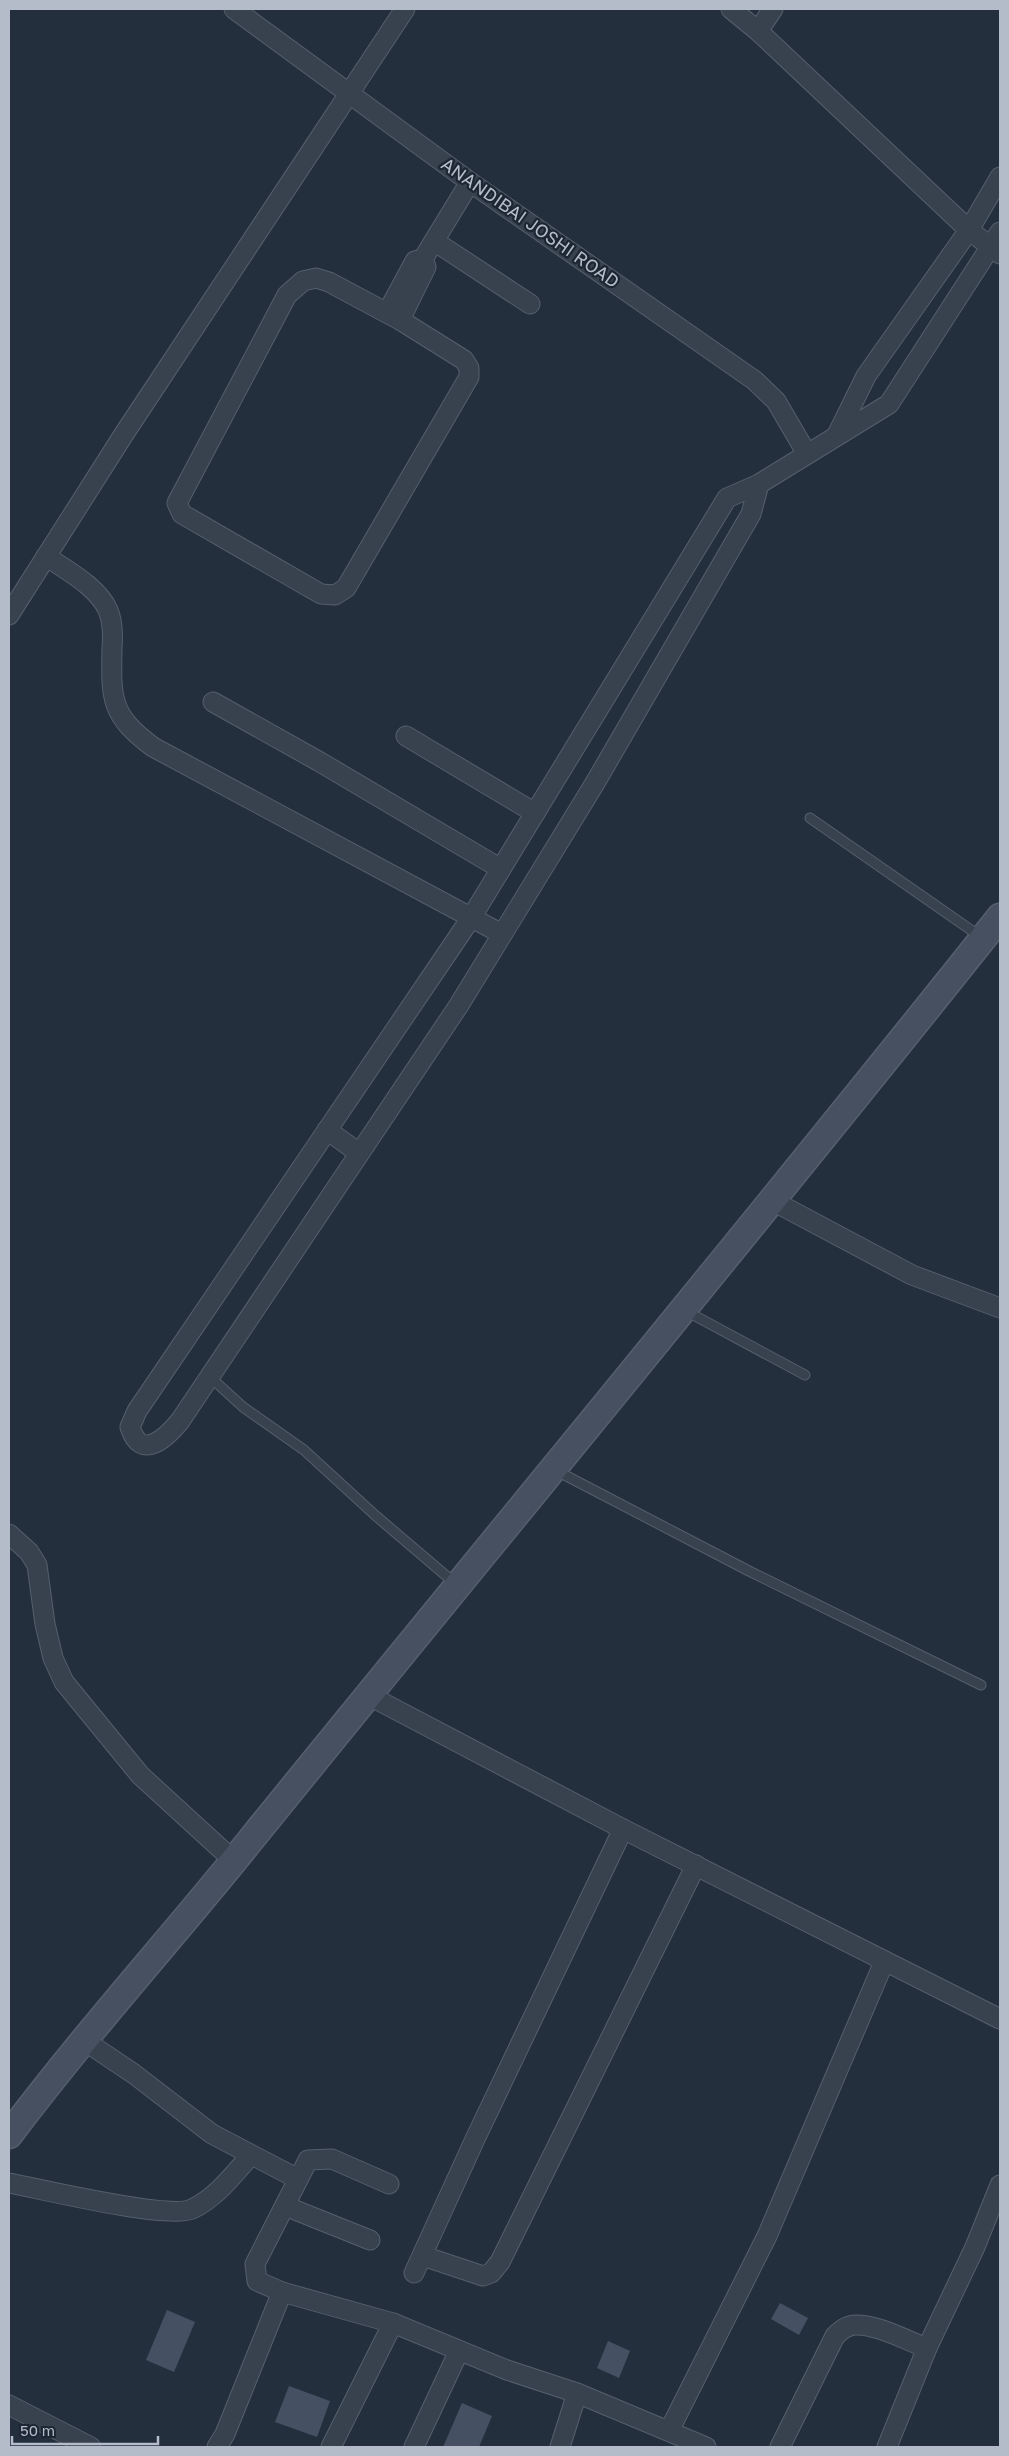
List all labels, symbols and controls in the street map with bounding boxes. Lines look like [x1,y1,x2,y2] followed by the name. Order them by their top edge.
[437,152,624,292] street label: ANANDIBAI JOSHI ROAD
[12,2414,159,2446] scale bar
[20,2421,55,2439] text: 50 m

